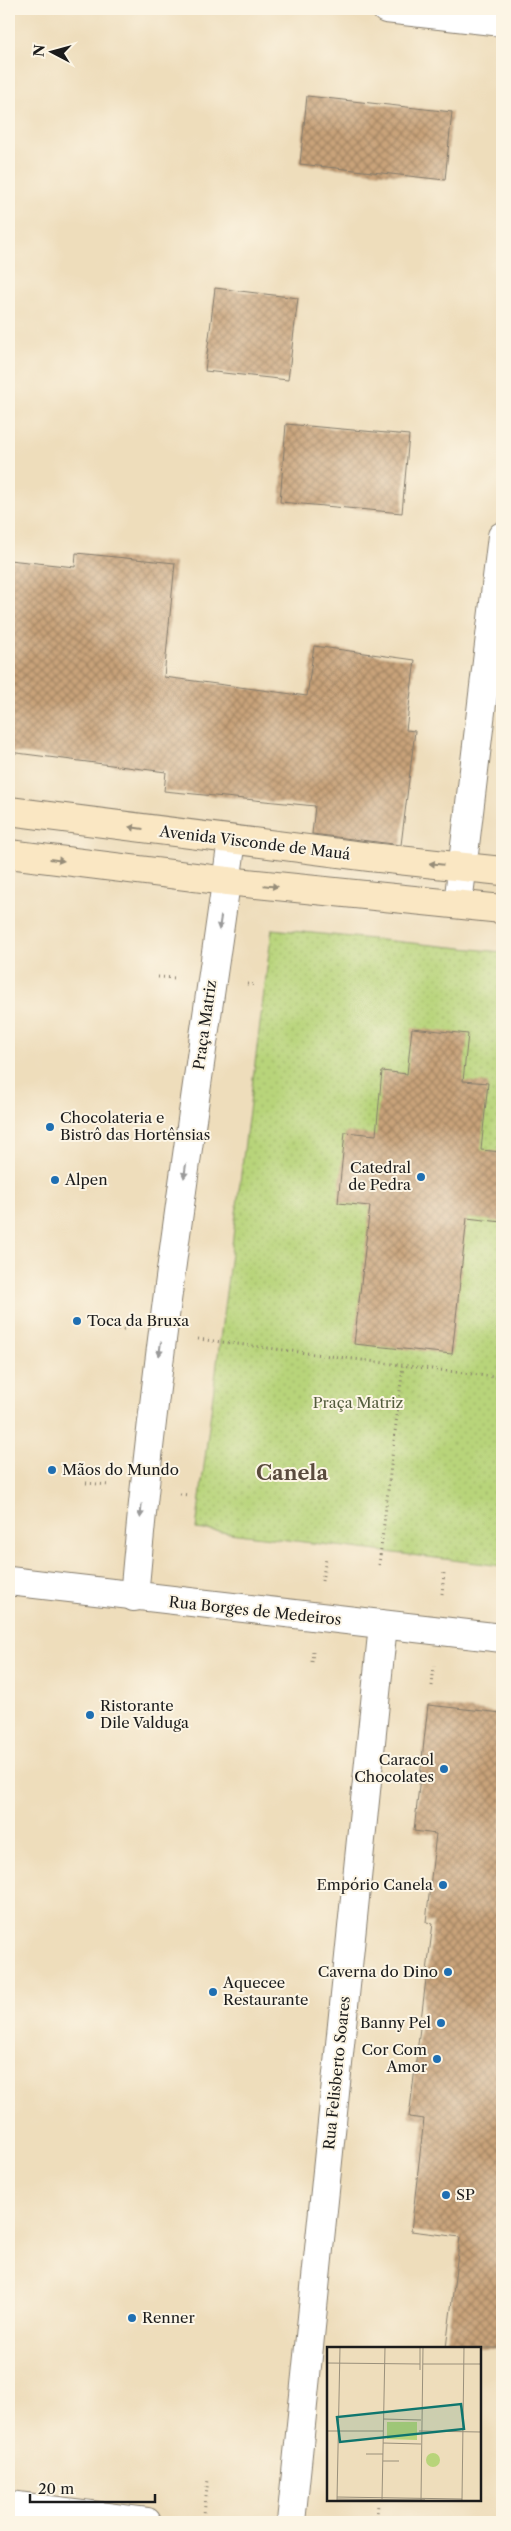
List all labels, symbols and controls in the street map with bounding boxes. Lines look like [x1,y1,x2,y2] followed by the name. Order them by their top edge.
[28,28,78,78] north arrow
[29,44,49,58] text: N
[158,821,352,864] street label: Avenida Visconde de Mauá
[128,824,144,832] one-way arrow
[49,856,65,864] one-way arrow
[428,860,444,868] one-way arrow
[263,882,279,890] one-way arrow
[216,916,224,932] one-way arrow
[189,978,220,1071] street label: Praça Matriz
[60,1108,210,1144] place label: Chocolateria e Bistrô das Hortênsias
[44,1121,56,1133] marker: Chocolateria e Bistrô das Hortênsias
[348,1158,412,1194] place label: Catedral de Pedra
[181,1163,189,1179] one-way arrow
[64,1170,108,1189] place label: Alpen
[415,1171,427,1183] marker: Catedral de Pedra
[49,1174,61,1186] marker: Alpen
[87,1311,189,1330] place label: Toca da Bruxa
[71,1315,83,1327] marker: Toca da Bruxa
[156,1342,164,1358] one-way arrow
[313,1393,404,1412] park label: Praça Matriz
[62,1460,179,1479] place label: Mãos do Mundo
[256,1461,328,1485] district label: Canela
[46,1464,58,1476] marker: Mãos do Mundo
[137,1503,145,1519] one-way arrow
[168,1592,342,1629] street label: Rua Borges de Medeiros
[100,1696,189,1732] place label: Ristorante Dile Valduga
[84,1709,96,1721] marker: Ristorante Dile Valduga
[354,1750,435,1786] place label: Caracol Chocolates
[438,1763,450,1775] marker: Caracol Chocolates
[317,1875,433,1894] place label: Empório Canela
[437,1879,449,1891] marker: Empório Canela
[318,1962,438,1981] place label: Caverna do Dino
[442,1966,454,1978] marker: Caverna do Dino
[222,1973,308,2009] place label: Aquecee Restaurante
[207,1986,219,1998] marker: Aquecee Restaurante
[319,1995,354,2151] street label: Rua Felisberto Soares
[360,2013,432,2032] place label: Banny Pel
[435,2017,447,2029] marker: Banny Pel
[361,2040,428,2076] place label: Cor Com Amor
[431,2053,443,2065] marker: Cor Com Amor
[456,2185,475,2204] place label: SP
[440,2189,452,2201] marker: SP
[142,2308,195,2327] place label: Renner
[126,2312,138,2324] marker: Renner
[327,2347,481,2501] inset map
[30,2471,155,2503] scale bar
[38,2479,74,2498] text: 20 m

